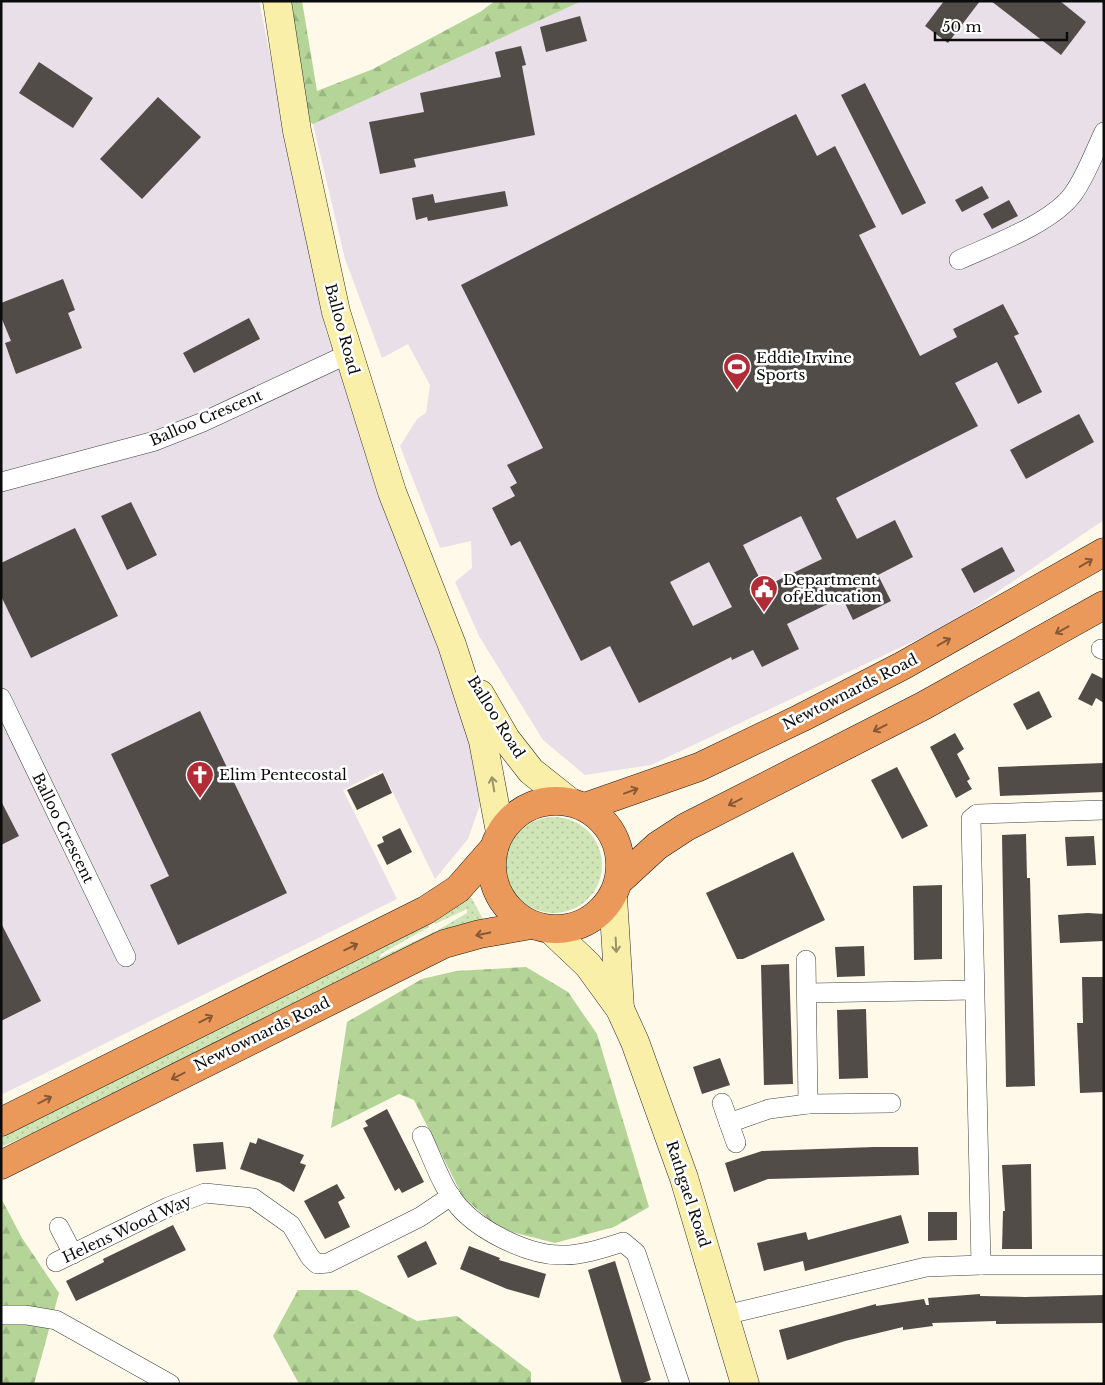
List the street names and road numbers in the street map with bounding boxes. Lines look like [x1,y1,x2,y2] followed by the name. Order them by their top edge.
[321,281,364,376] street label: Balloo Road
[147,385,265,450] street label: Balloo Crescent
[779,649,920,734] street label: Newtownards Road
[464,672,529,761] street label: Balloo Road
[28,769,99,886] street label: Balloo Crescent
[191,992,333,1075] street label: Newtownards Road
[662,1138,715,1250] street label: Rathgael Road
[59,1190,195,1267] street label: Helens Wood Way

